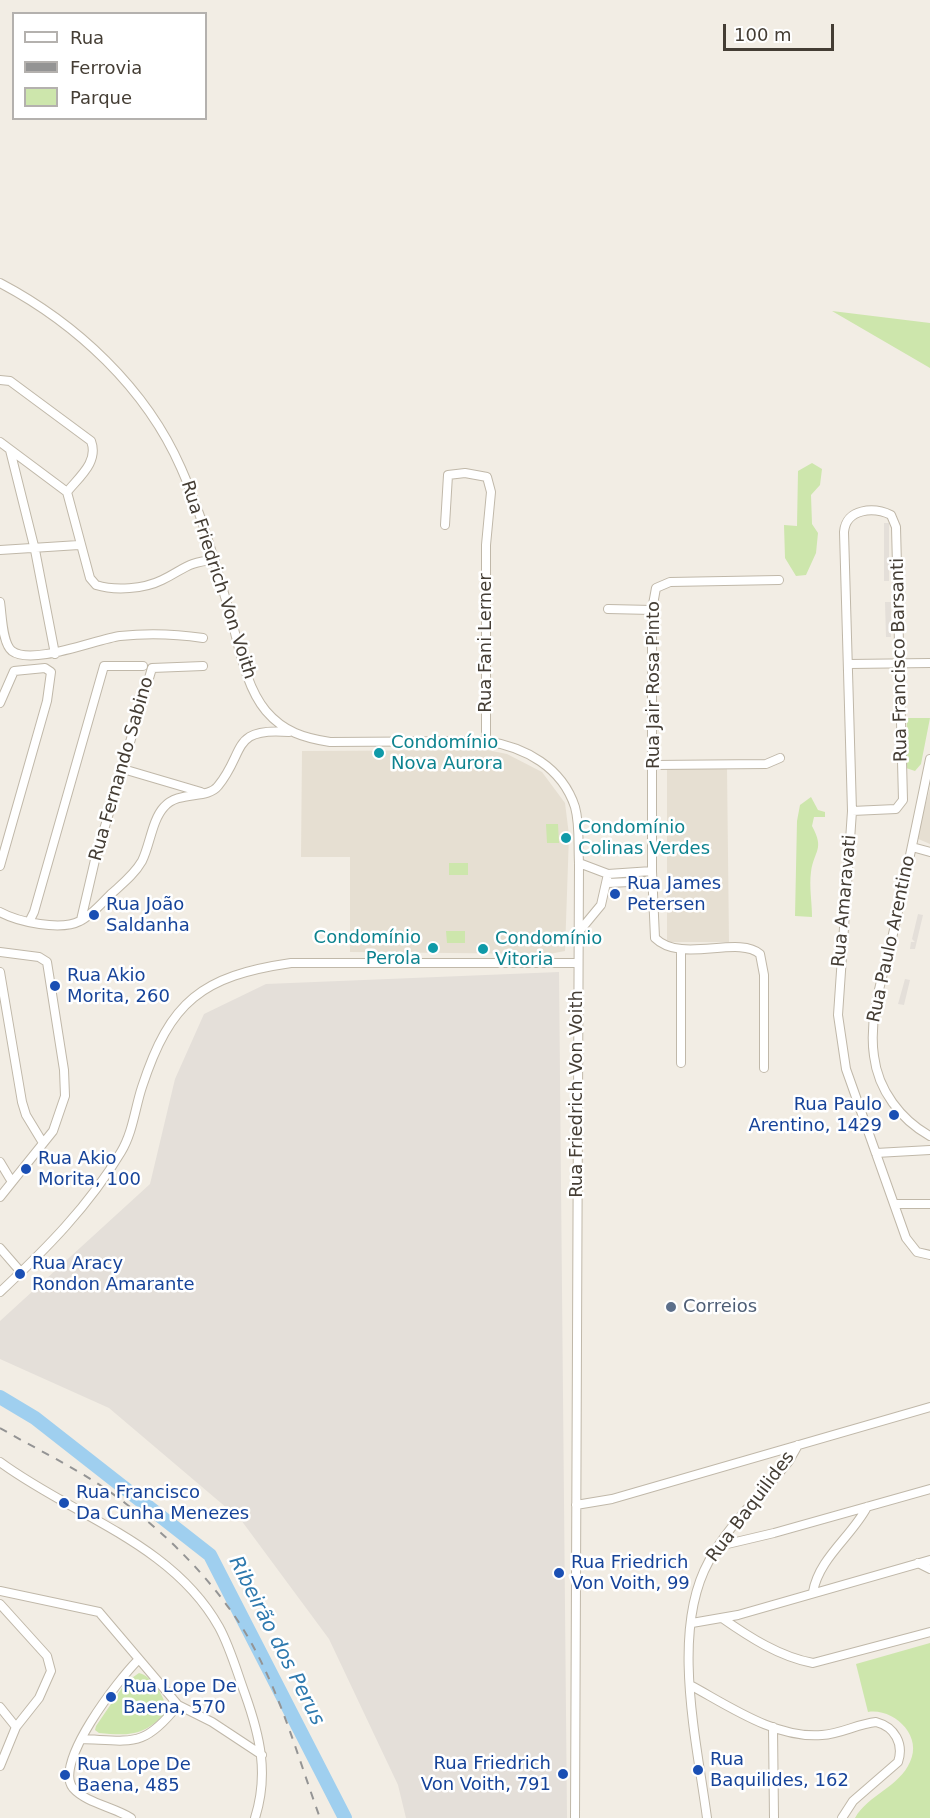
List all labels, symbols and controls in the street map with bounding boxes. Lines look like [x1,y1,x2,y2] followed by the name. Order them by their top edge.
[12,12,207,120] legend
[726,12,837,50] scale bar
[734,24,792,45] text: 100 m
[70,27,104,48] text: Rua
[70,57,142,78] text: Ferrovia
[70,87,132,108] text: Parque
[176,478,260,682] street label: Rua Friedrich Von Voith
[887,558,913,762] street label: Rua Francisco Barsanti
[475,573,497,713] street label: Rua Fani Lerner
[643,601,665,769] street label: Rua Jair Rosa Pinto
[85,674,159,864] street label: Rua Fernando Sabino
[391,732,503,774] place label: Condomínio Nova Aurora
[372,746,386,760] marker: Condomínio Nova Aurora
[578,817,710,860] place label: Condomínio Colinas Verdes
[559,831,573,845] marker: Condomínio Colinas Verdes
[828,834,862,968] street label: Rua Amaravati
[864,853,920,1025] street label: Rua Paulo Arentino
[627,873,721,916] place label: Rua James Petersen
[608,887,622,901] marker: Rua James Petersen
[106,894,190,936] place label: Rua João Saldanha
[87,908,101,922] marker: Rua João Saldanha
[314,927,421,970] place label: Condomínio Perola
[495,928,602,970] place label: Condomínio Vitoria
[426,941,440,955] marker: Condomínio Perola
[476,942,490,956] marker: Condomínio Vitoria
[67,965,170,1008] place label: Rua Akio Morita, 260
[48,979,62,993] marker: Rua Akio Morita, 260
[566,990,588,1198] street label: Rua Friedrich Von Voith
[748,1094,882,1136] place label: Rua Paulo Arentino, 1429
[887,1108,901,1122] marker: Rua Paulo Arentino, 1429
[38,1148,141,1190] place label: Rua Akio Morita, 100
[19,1162,33,1176] marker: Rua Akio Morita, 100
[32,1253,195,1296] place label: Rua Aracy Rondon Amarante
[13,1267,27,1281] marker: Rua Aracy Rondon Amarante
[683,1296,757,1318] place label: Correios
[664,1300,678,1314] marker: Correios
[702,1447,800,1567] street label: Rua Baquilides
[76,1482,249,1524] place label: Rua Francisco Da Cunha Menezes
[57,1496,71,1510] marker: Rua Francisco Da Cunha Menezes
[223,1552,329,1730] water label: Ribeirão dos Perus
[571,1552,690,1594] place label: Rua Friedrich Von Voith, 99
[552,1566,566,1580] marker: Rua Friedrich Von Voith, 99
[123,1676,237,1718] place label: Rua Lope De Baena, 570
[104,1690,118,1704] marker: Rua Lope De Baena, 570
[710,1749,849,1792] place label: Rua Baquilides, 162
[421,1753,551,1796] place label: Rua Friedrich Von Voith, 791
[77,1754,191,1796] place label: Rua Lope De Baena, 485
[691,1763,705,1777] marker: Rua Baquilides, 162
[556,1767,570,1781] marker: Rua Friedrich Von Voith, 791
[58,1768,72,1782] marker: Rua Lope De Baena, 485

